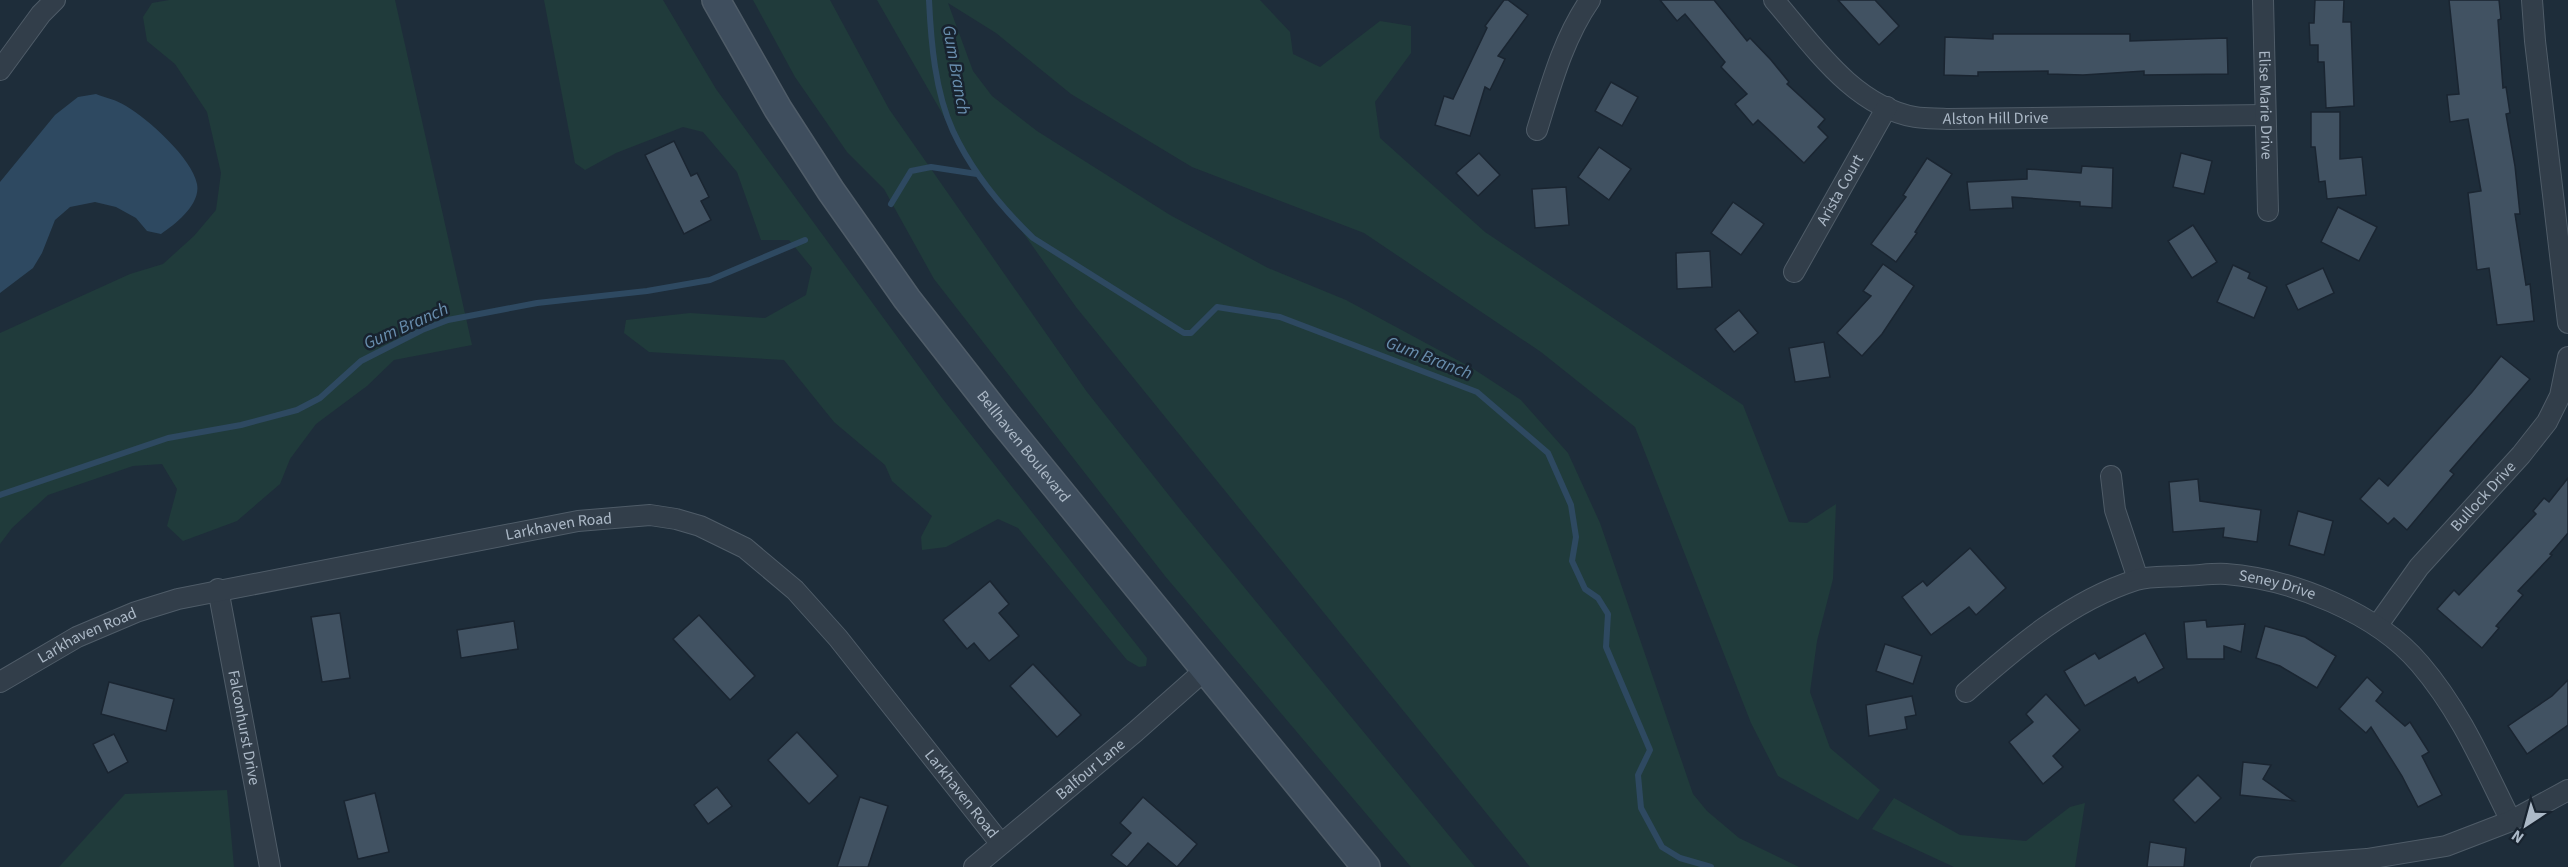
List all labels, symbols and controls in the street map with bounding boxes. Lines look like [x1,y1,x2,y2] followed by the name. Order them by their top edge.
[936,23,976,117] water label: Gum Branch
[2253,50,2278,160] street label: Elise Marie Drive
[1942,107,2049,130] street label: Alston Hill Drive
[1811,150,1869,230] street label: Arista Court
[360,296,452,356] water label: Gum Branch
[1382,330,1476,386] water label: Gum Branch
[972,386,1075,507] street label: Bellhaven Boulevard
[2446,456,2521,536] street label: Bullock Drive
[504,507,613,546] street label: Larkhaven Road
[2237,564,2319,605] street label: Seney Drive
[33,602,140,669] street label: Larkhaven Road
[222,668,265,787] street label: Falconhurst Drive
[1051,734,1130,805] street label: Balfour Lane
[919,745,1003,843] street label: Larkhaven Road
[2496,795,2556,855] north arrow
[2507,824,2529,848] text: N

